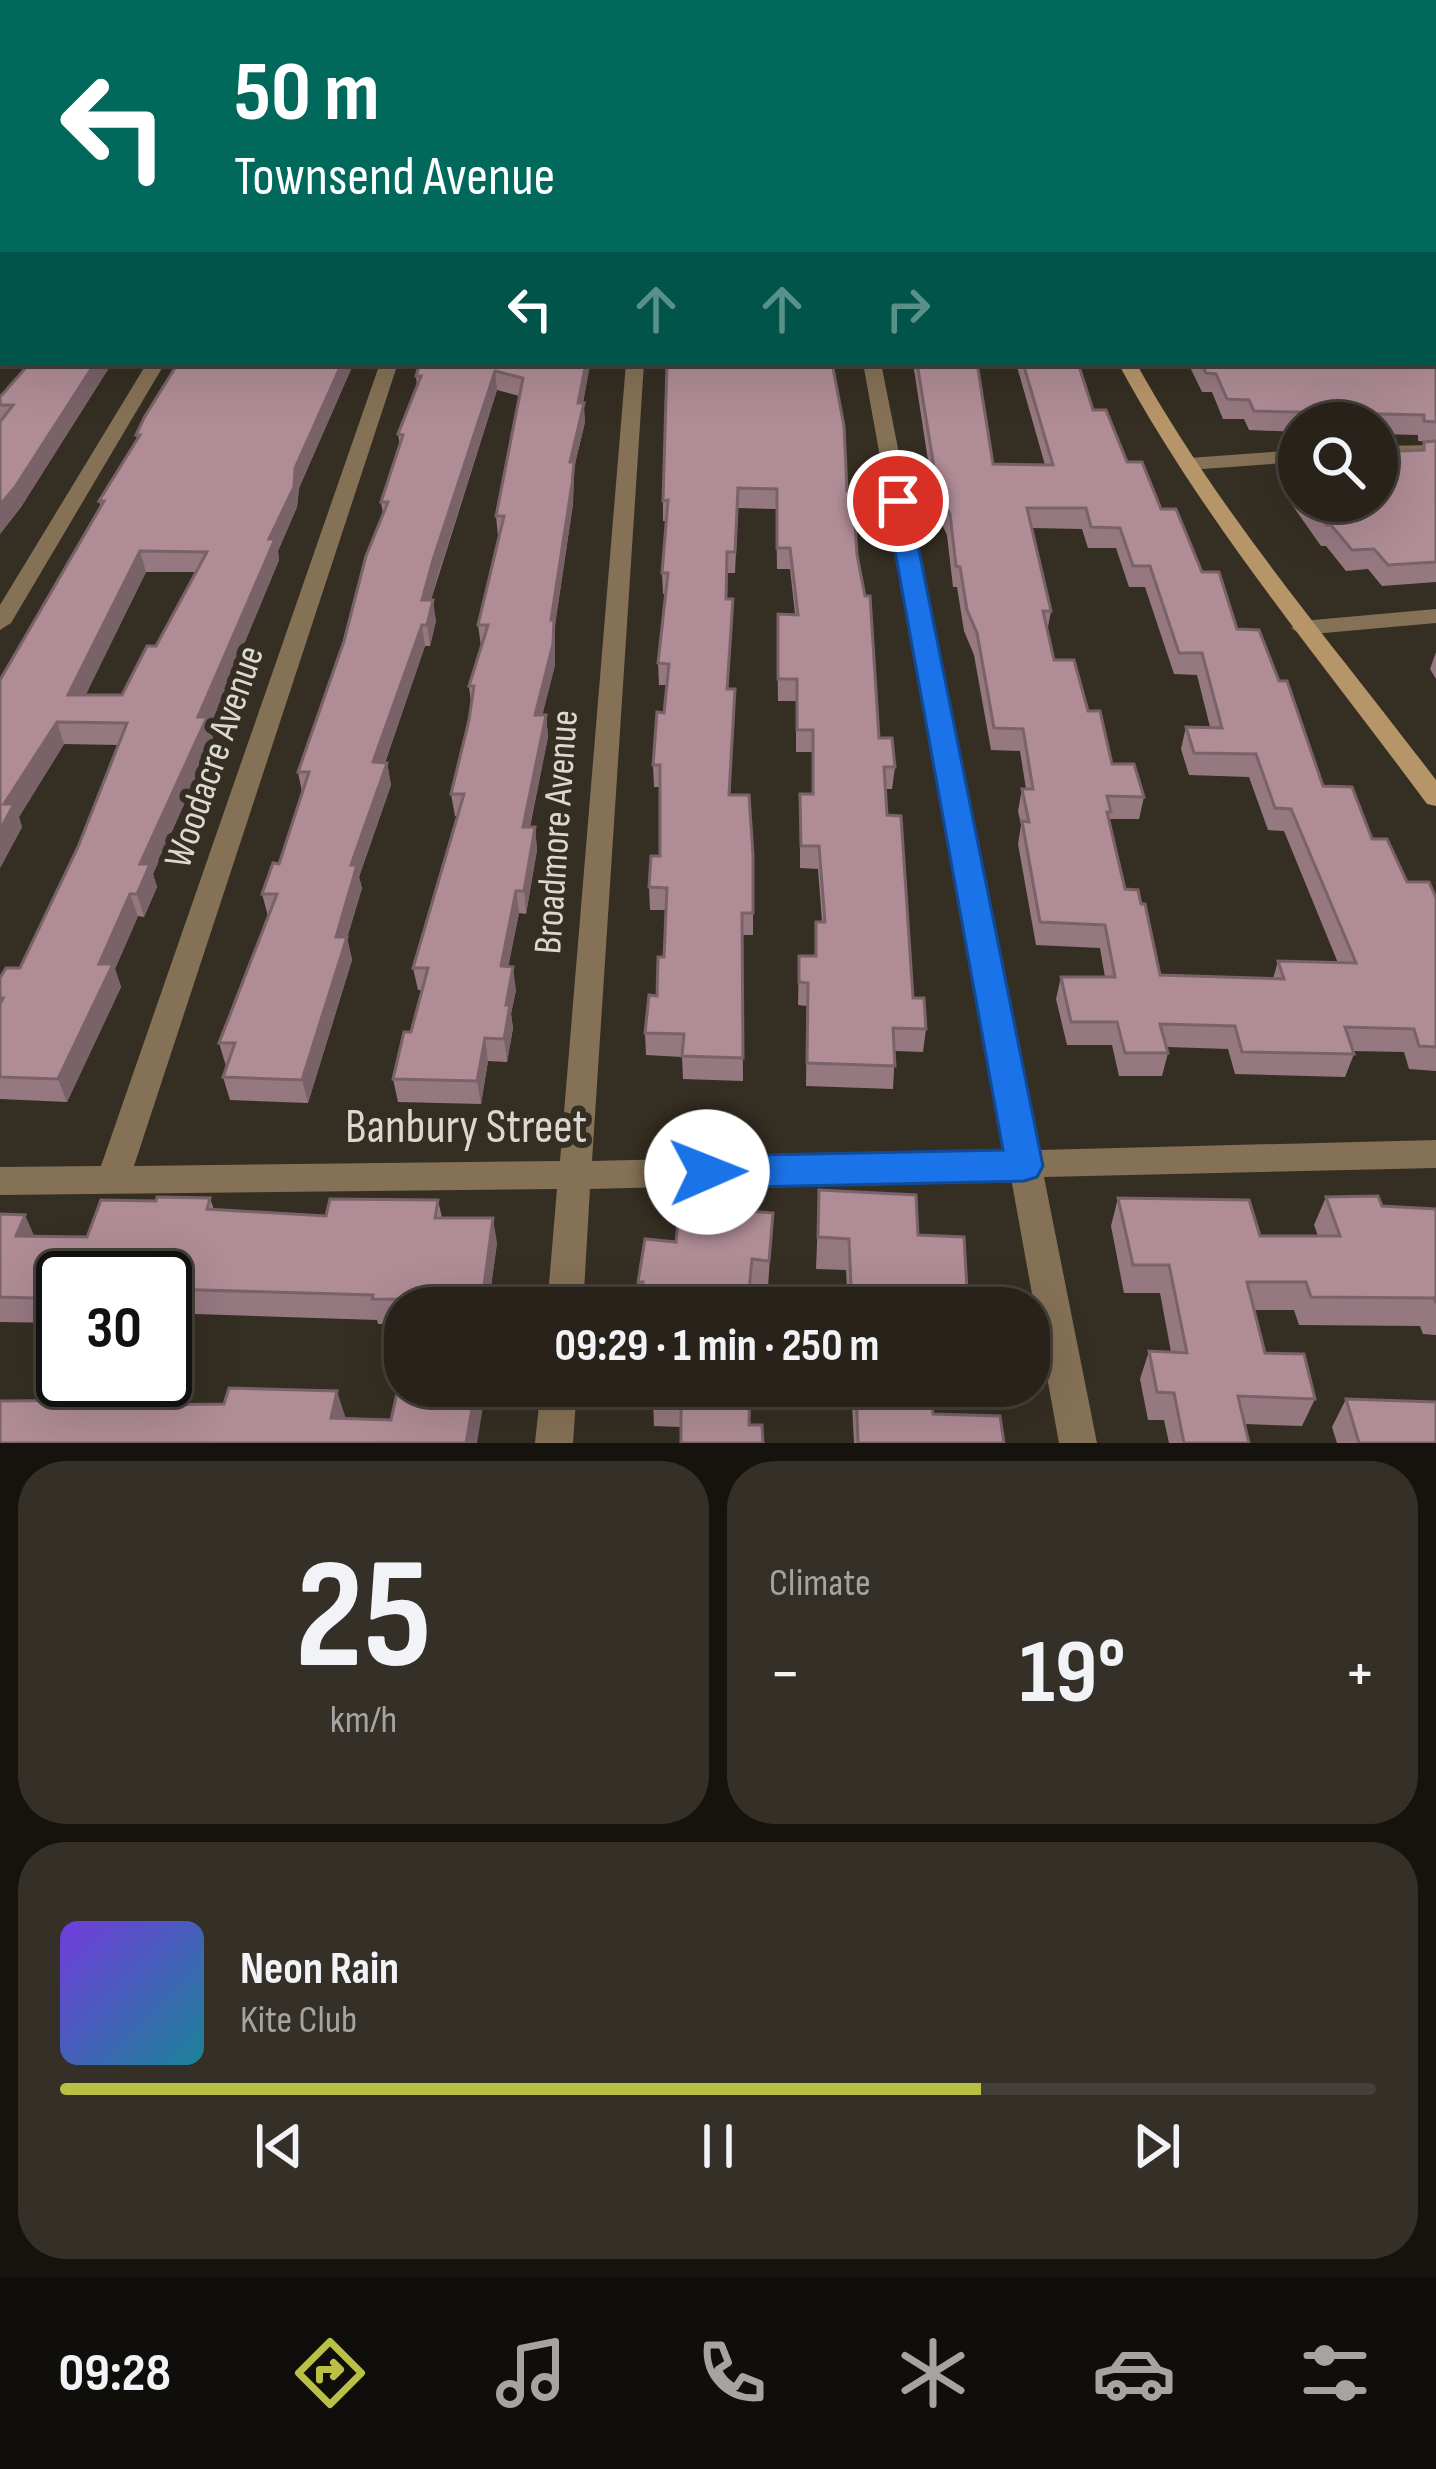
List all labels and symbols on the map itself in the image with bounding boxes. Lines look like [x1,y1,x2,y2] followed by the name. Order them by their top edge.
[847,450,949,552] pin
[155,640,275,874] street label: Woodacre Avenue
[525,708,589,956] street label: Broadmore Avenue
[345,1099,587,1156] street label: Banbury Street
[644,1109,770,1235] position arrow
[36,1251,192,1407] speed limit sign: 30

